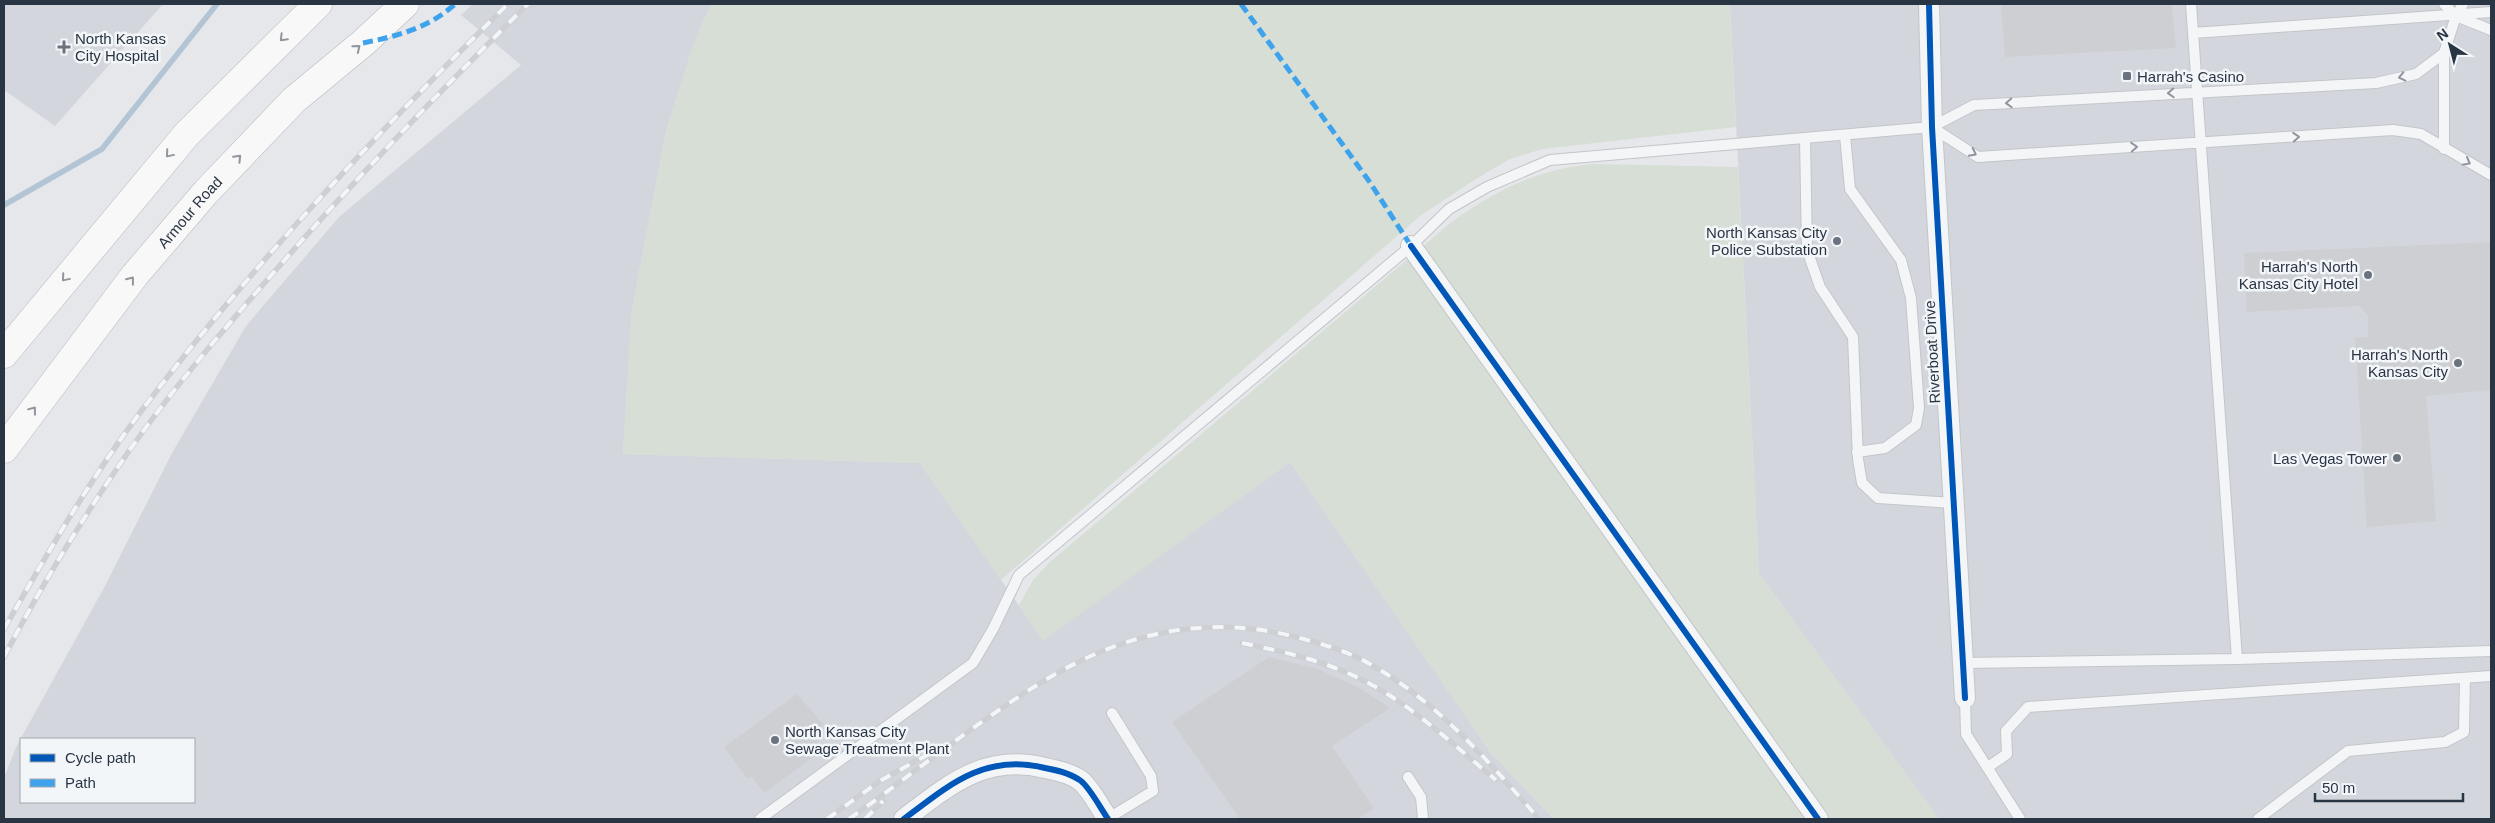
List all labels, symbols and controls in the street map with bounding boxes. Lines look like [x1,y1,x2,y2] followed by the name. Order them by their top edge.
[2425,20,2475,70] north arrow
[2434,25,2451,44] text: N
[75,30,166,64] place label: North Kansas City Hospital
[280,32,289,41] one-way arrow
[57,40,71,54] marker: North Kansas City Hospital
[352,45,361,54] one-way arrow
[2137,68,2244,85] place label: Harrah's Casino
[2121,70,2133,82] marker: Harrah's Casino
[2398,71,2407,82] one-way arrow
[2167,88,2175,99] one-way arrow
[2004,97,2012,108] one-way arrow
[2293,131,2301,142] one-way arrow
[2131,141,2139,152] one-way arrow
[1968,147,1977,157] one-way arrow
[167,148,175,157] one-way arrow
[232,155,241,164] one-way arrow
[2462,155,2471,165] one-way arrow
[154,173,225,251] street label: Armour Road
[1706,224,1827,258] place label: North Kansas City Police Substation
[1831,235,1843,247] marker: North Kansas City Police Substation
[2239,258,2358,292] place label: Harrah's North Kansas City Hotel
[2362,269,2374,281] marker: Harrah's North Kansas City Hotel
[61,273,70,282] one-way arrow
[126,277,134,286] one-way arrow
[1921,300,1943,404] street label: Riverboat Drive
[2351,346,2448,380] place label: Harrah's North Kansas City
[2452,357,2464,369] marker: Harrah's North Kansas City
[27,406,36,416] one-way arrow
[2273,450,2387,467] place label: Las Vegas Tower
[2391,452,2403,464] marker: Las Vegas Tower
[785,723,950,757] place label: North Kansas City Sewage Treatment Plant
[769,734,781,746] marker: North Kansas City Sewage Treatment Plant
[20,738,195,803] legend
[65,749,136,766] text: Cycle path
[2315,770,2462,802] scale bar
[65,774,96,791] text: Path
[2322,779,2355,796] text: 50 m

